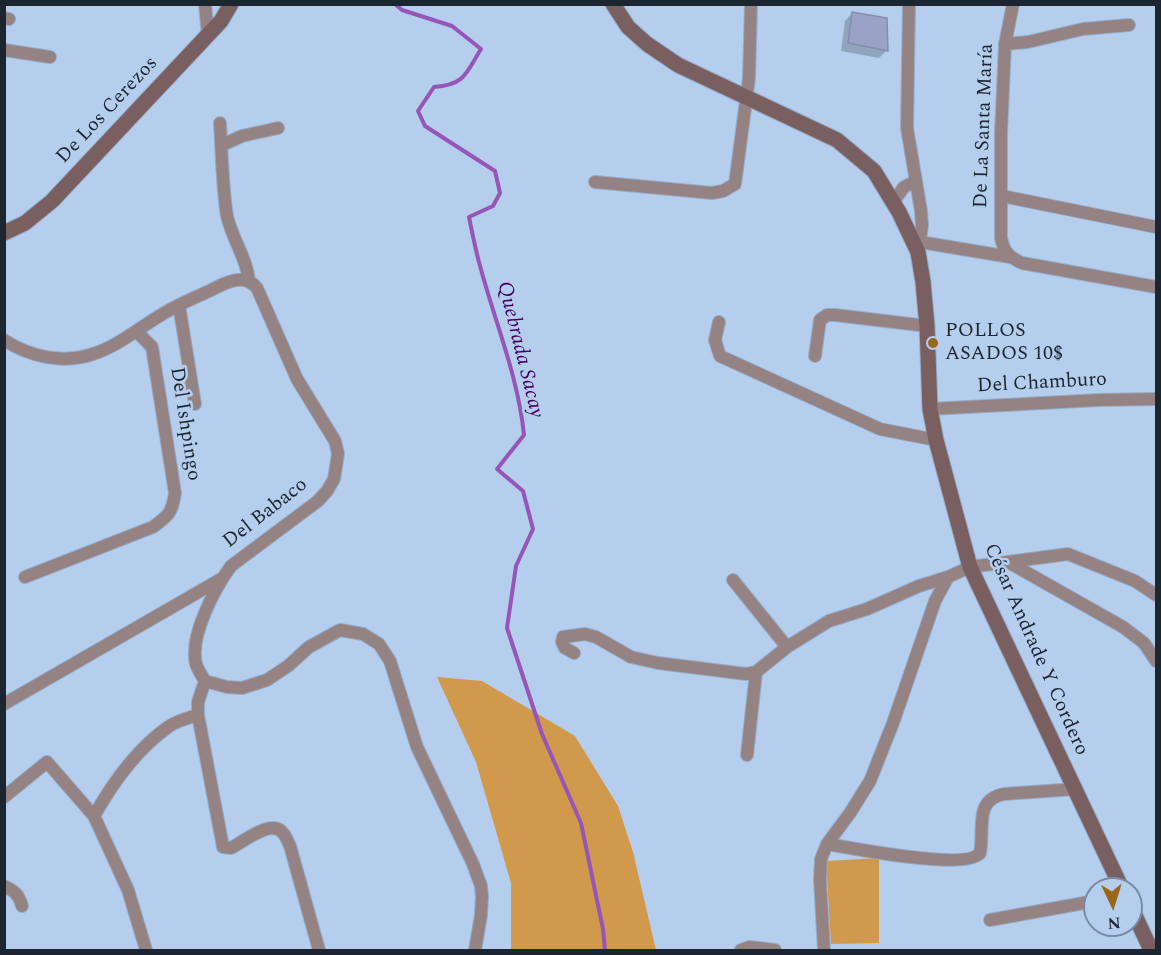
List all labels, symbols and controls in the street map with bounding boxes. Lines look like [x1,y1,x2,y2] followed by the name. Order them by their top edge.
[970,43,1000,209] street label: De La Santa María
[52,52,164,170] street label: De Los Cerezos
[490,279,548,421] water label: Quebrada Sacay
[945,320,1063,367] place label: POLLOS ASADOS 10$
[926,336,940,350] marker: POLLOS ASADOS 10$
[163,365,205,483] street label: Del Ishpingo
[976,369,1108,399] street label: Del Chamburo
[219,474,313,554] street label: Del Babaco
[977,540,1093,760] street label: César Andrade Y Cordero
[1083,877,1143,937] north arrow
[1107,911,1121,935] text: N

